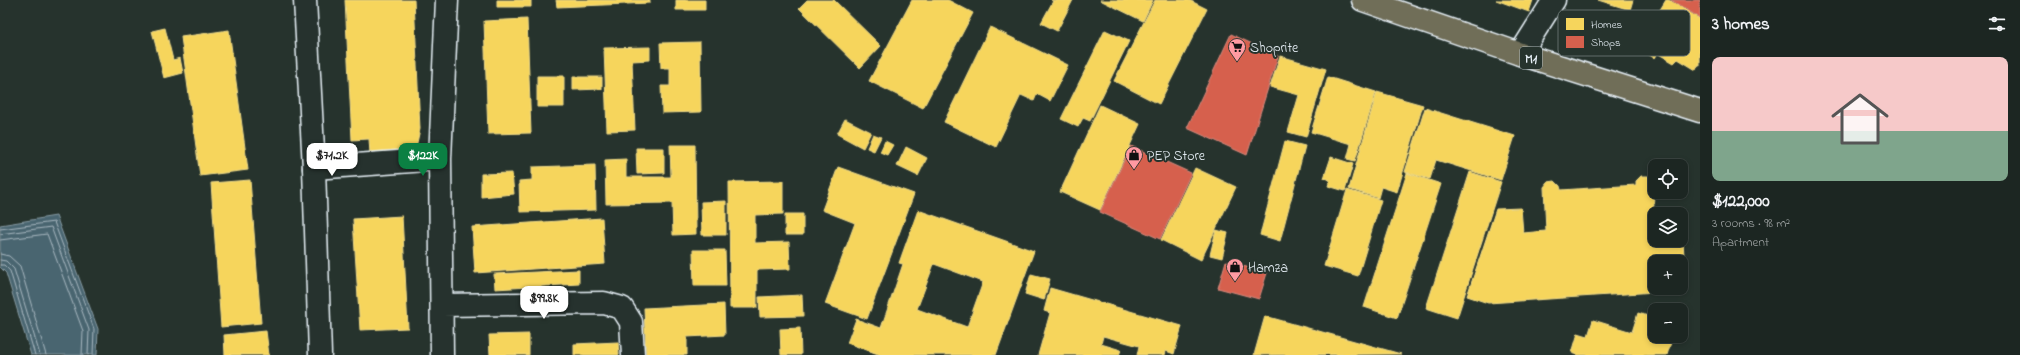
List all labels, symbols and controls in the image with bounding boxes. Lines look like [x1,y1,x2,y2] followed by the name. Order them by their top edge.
[1558,10,1690,56] legend
[1712,12,1770,37] text: 3 homes
[1986,13,2008,35] icon: filters
[1591,17,1623,33] text: Homes
[1591,35,1621,51] text: Shops
[1227,37,1247,62] supermarket icon: Shoprite
[1250,38,1299,59] place label: Shoprite
[1520,47,1542,69] road number: M1
[1824,83,1896,155] icon: home
[299,143,365,177] pin: $71.2K
[395,143,451,177] pin: $122K
[1124,145,1144,170] shop icon: PEP Store
[316,146,348,165] text: $71.2K
[407,146,439,165] text: $122K
[1147,146,1206,167] place label: PEP Store
[1648,159,1688,343] map controls
[1648,159,1688,199] button: locate
[1712,189,1770,214] text: $122,000
[1648,207,1688,247] button: layers
[1712,214,1790,233] text: 3 rooms · 98 m²
[1712,233,1769,252] text: Apartment
[1648,255,1688,295] button: +
[1225,257,1245,282] shop icon: Hamza
[1248,258,1288,279] place label: Hamza
[511,286,577,320] pin: $99.8K
[529,289,559,308] text: $99.8K
[1648,303,1688,343] button: −

